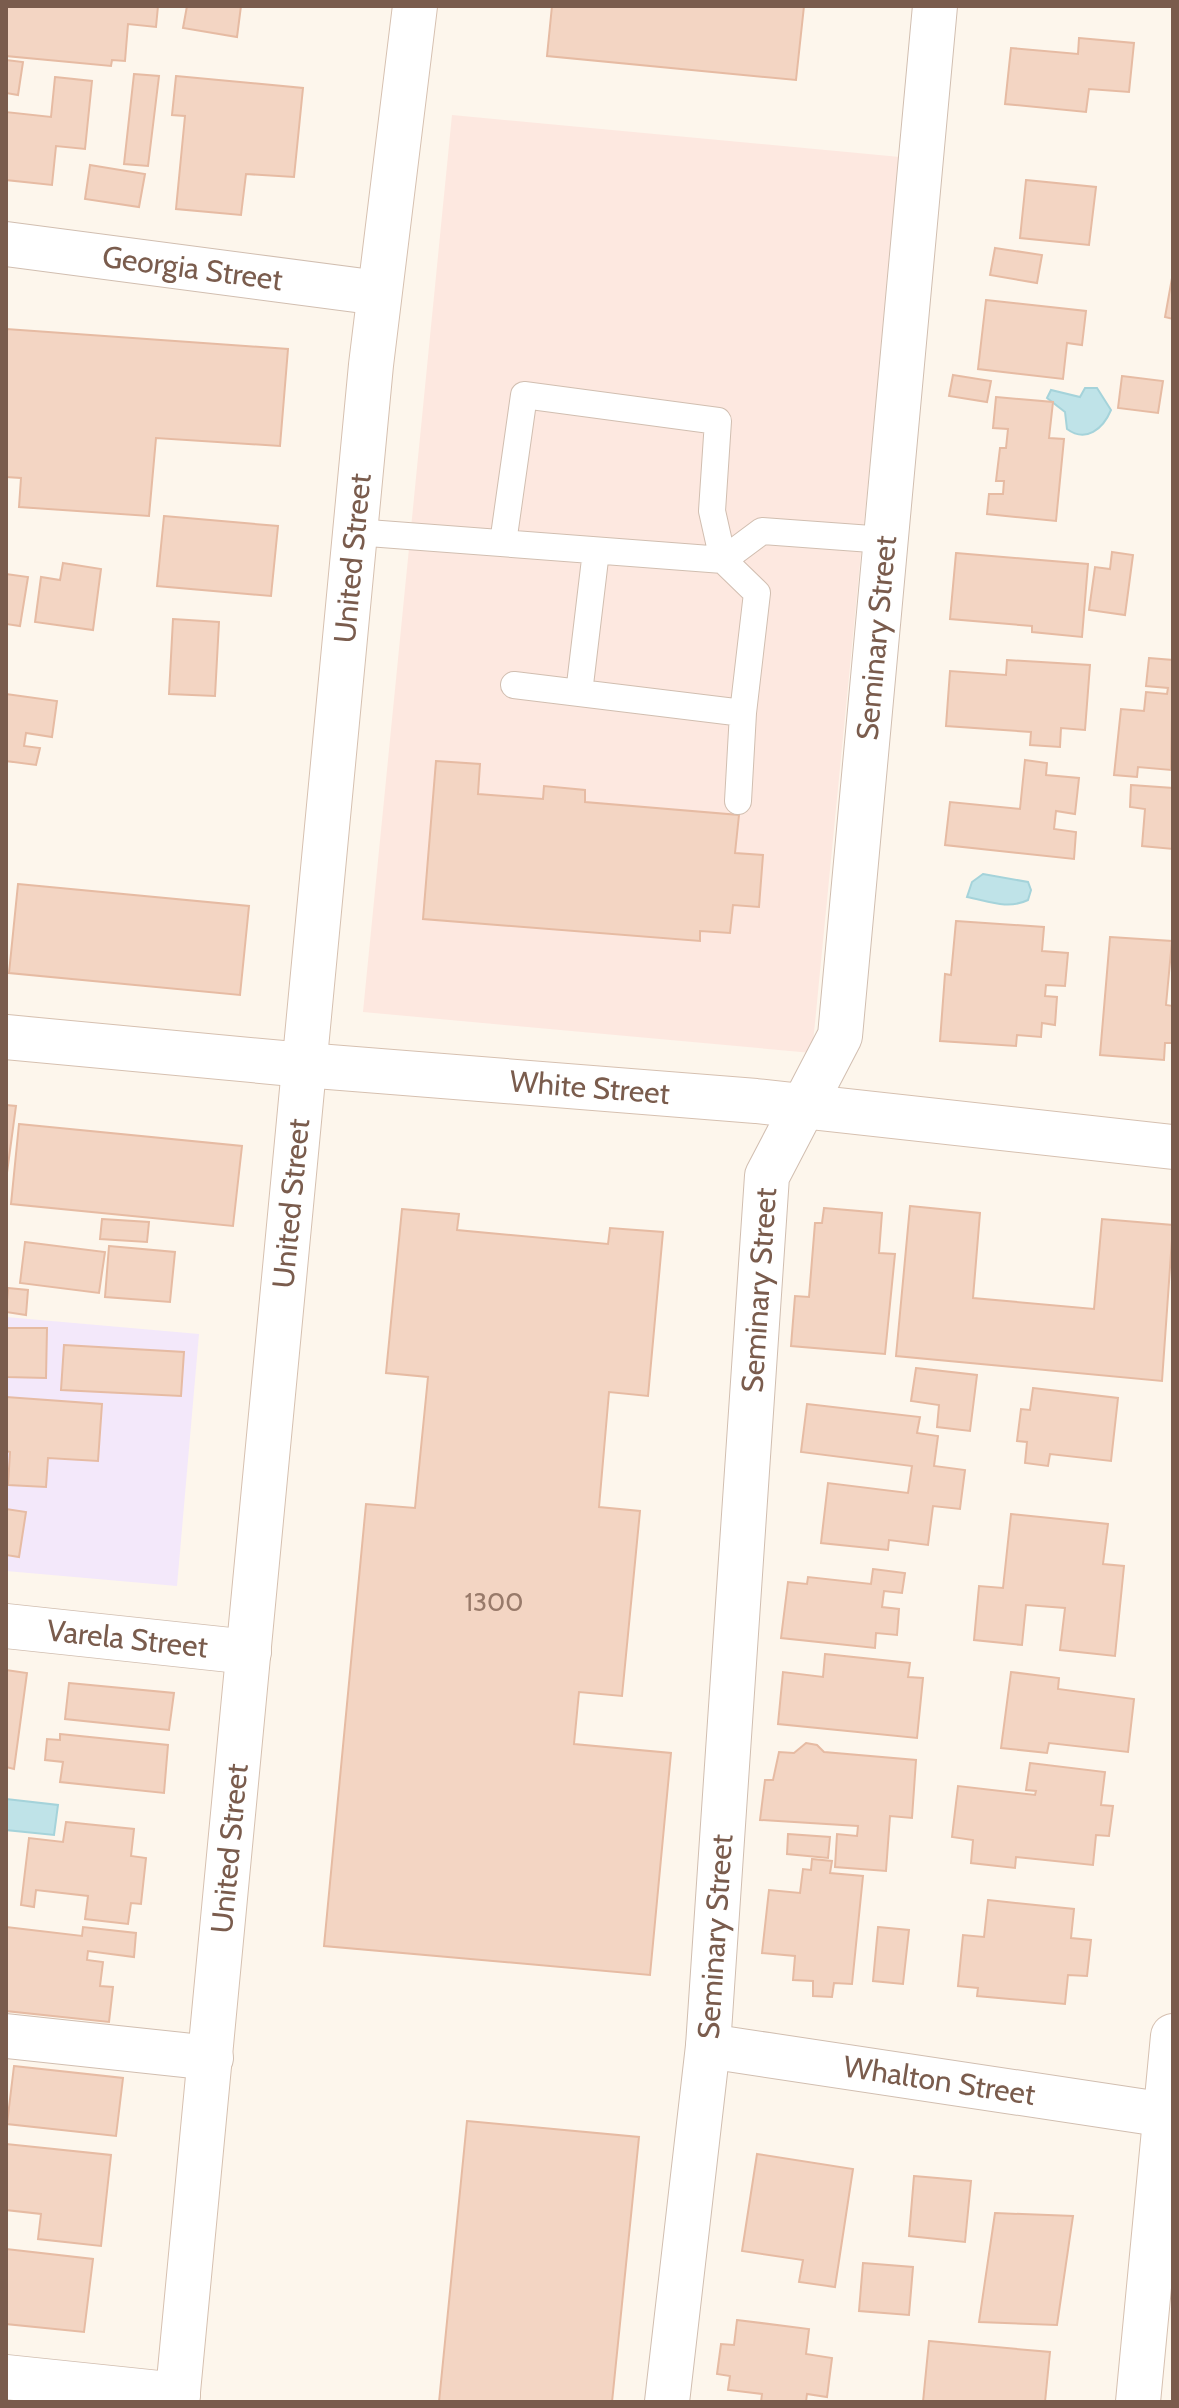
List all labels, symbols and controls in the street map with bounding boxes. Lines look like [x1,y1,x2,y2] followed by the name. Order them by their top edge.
[100,238,285,298] street label: Georgia Street
[326,472,379,645] street label: United Street
[848,534,904,742] street label: Seminary Street
[508,1062,671,1112] street label: White Street
[264,1117,317,1290] street label: United Street
[733,1186,784,1394] street label: Seminary Street
[465,1586,523,1618] house number: 1300
[45,1612,210,1665] street label: Varela Street
[203,1762,256,1935] street label: United Street
[690,1833,740,2040] street label: Seminary Street
[841,2048,1038,2113] street label: Whalton Street

